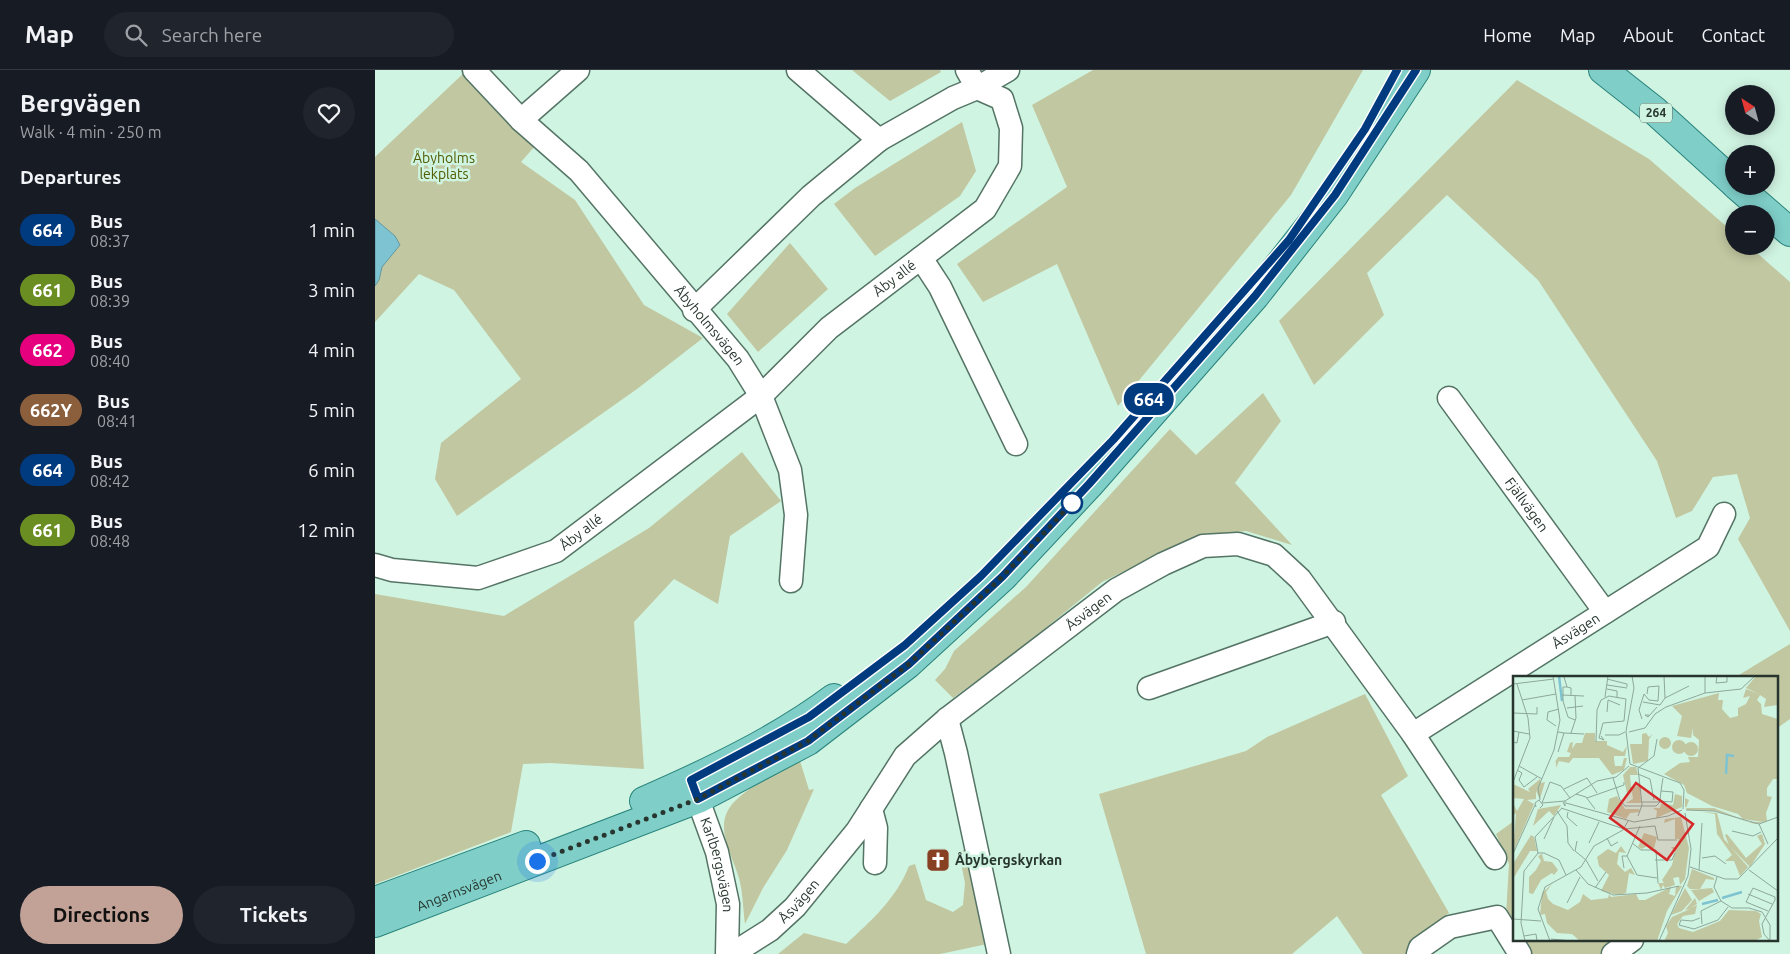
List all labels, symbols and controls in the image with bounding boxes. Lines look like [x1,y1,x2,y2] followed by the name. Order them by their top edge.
[104,12,454,57] search box
[25,21,74,48] text: Map
[122,21,150,49] icon: search
[162,24,262,46] text: Search here
[1483,25,1532,45] text: Home
[1560,25,1595,45] text: Map
[1623,25,1673,45] text: About
[1701,25,1765,45] text: Contact
[1725,85,1775,135] north arrow
[1725,85,1775,255] map controls
[303,87,355,139] button: heart
[20,90,141,117] text: Bergvägen
[1640,104,1672,122] road number: 264
[20,123,162,141] text: Walk · 4 min · 250 m
[1725,145,1775,195] button: +
[413,150,475,182] park label: Åbyholms lekplats
[20,166,121,188] text: Departures
[1725,205,1775,255] button: −
[90,210,123,232] text: Bus
[308,219,355,241] text: 1 min
[32,220,63,240] text: 664
[90,232,130,250] text: 08:37
[870,257,919,300] street label: Åby allé
[90,270,123,292] text: Bus
[308,279,355,301] text: 3 min
[32,280,63,300] text: 661
[671,282,748,368] street label: Åbyholmsvägen
[90,292,130,310] text: 08:39
[90,330,123,352] text: Bus
[308,339,355,361] text: 4 min
[32,340,63,360] text: 662
[90,352,130,370] text: 08:40
[1120,383,1178,415] line badge: 664
[1134,389,1164,409] text: 664
[97,390,130,412] text: Bus
[308,399,355,421] text: 5 min
[30,400,72,420] text: 662Y
[97,412,137,430] text: 08:41
[90,450,123,472] text: Bus
[308,459,355,481] text: 6 min
[32,460,63,480] text: 664
[90,472,130,490] text: 08:42
[1502,474,1552,535] street label: Fjällvägen
[1061,492,1083,514] unlabelled marker
[90,510,123,532] text: Bus
[556,511,606,553] street label: Åby allé
[297,519,355,541] text: 12 min
[32,520,63,540] text: 661
[90,532,130,550] text: 08:48
[1062,589,1114,634] street label: Åsvägen
[1549,610,1603,652] street label: Åsvägen
[1513,676,1777,942] inset map
[697,815,736,913] street label: Karlbergsvägen
[925,847,951,873] church icon: Åbybergskyrkan
[525,849,550,874] your location
[955,852,1062,868] place label: Åbybergskyrkan
[414,867,504,914] street label: Angarnsvägen
[775,876,822,926] street label: Åsvägen
[20,886,183,944] button: Directions
[193,886,355,944] button: Tickets

